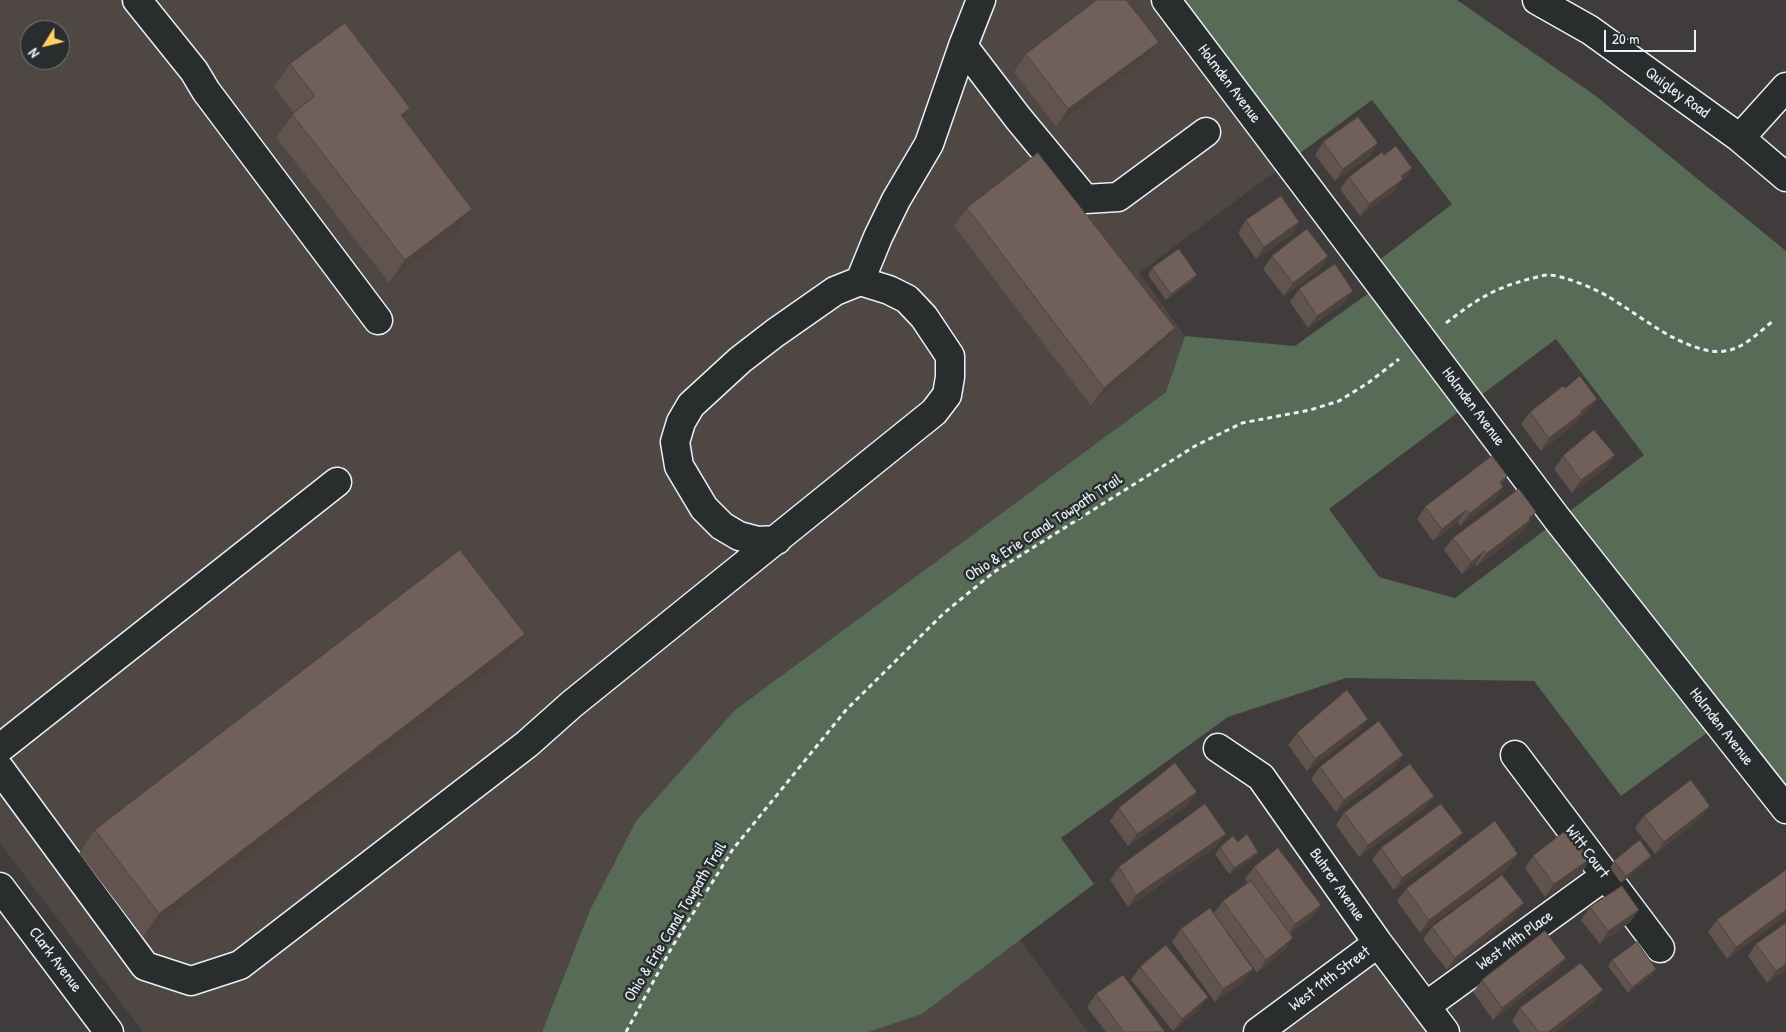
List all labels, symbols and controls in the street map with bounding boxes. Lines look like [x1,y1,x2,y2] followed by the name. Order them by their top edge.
[20,20,70,70] north arrow
[1606,20,1698,52] scale bar
[1612,28,1639,49] text: 20 m
[1193,41,1265,127] street label: Holmden Avenue
[23,45,43,62] text: N
[1641,63,1713,123] street label: Quigley Road
[1437,364,1509,450] street label: Holmden Avenue
[962,470,1126,586] street label: Ohio & Erie Canal Towpath Trail
[1685,684,1757,770] street label: Holmden Avenue
[1561,822,1613,882] street label: Witt Court
[621,839,731,1005] street label: Ohio & Erie Canal Towpath Trail
[1305,845,1369,925] street label: Buhrer Avenue
[1473,907,1557,975] street label: West 11th Place
[24,924,86,996] street label: Clark Avenue
[1286,942,1374,1016] street label: West 11th Street

